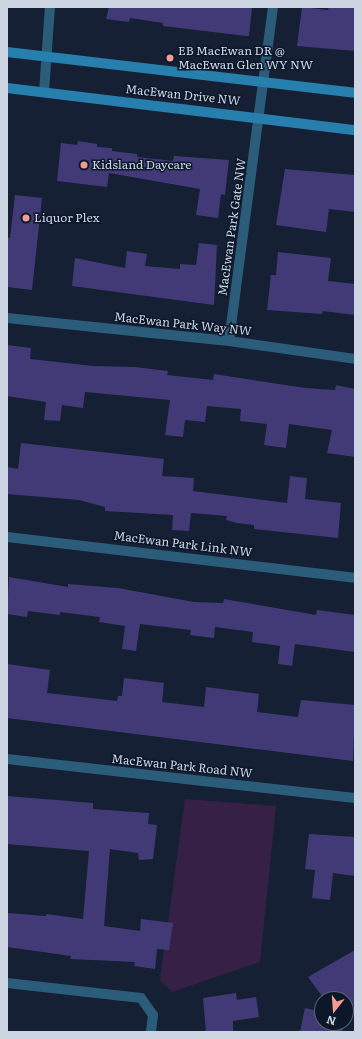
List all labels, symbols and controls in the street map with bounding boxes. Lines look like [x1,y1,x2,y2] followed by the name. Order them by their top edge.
[178,44,313,72] place label: EB MacEwan DR @ MacEwan Glen WY NW
[165,53,175,63] marker: EB MacEwan DR @ MacEwan Glen WY NW
[125,82,241,108] street label: MacEwan Drive NW
[215,157,249,297] street label: MacEwan Park Gate NW
[92,158,192,172] place label: Kidsland Daycare
[79,160,89,170] marker: Kidsland Daycare
[34,211,99,225] place label: Liquor Plex
[21,213,31,223] marker: Liquor Plex
[113,310,253,338] street label: MacEwan Park Way NW
[113,528,253,560] street label: MacEwan Park Link NW
[111,751,253,781] street label: MacEwan Park Road NW
[314,991,354,1031] north arrow
[324,1013,338,1031] text: N

